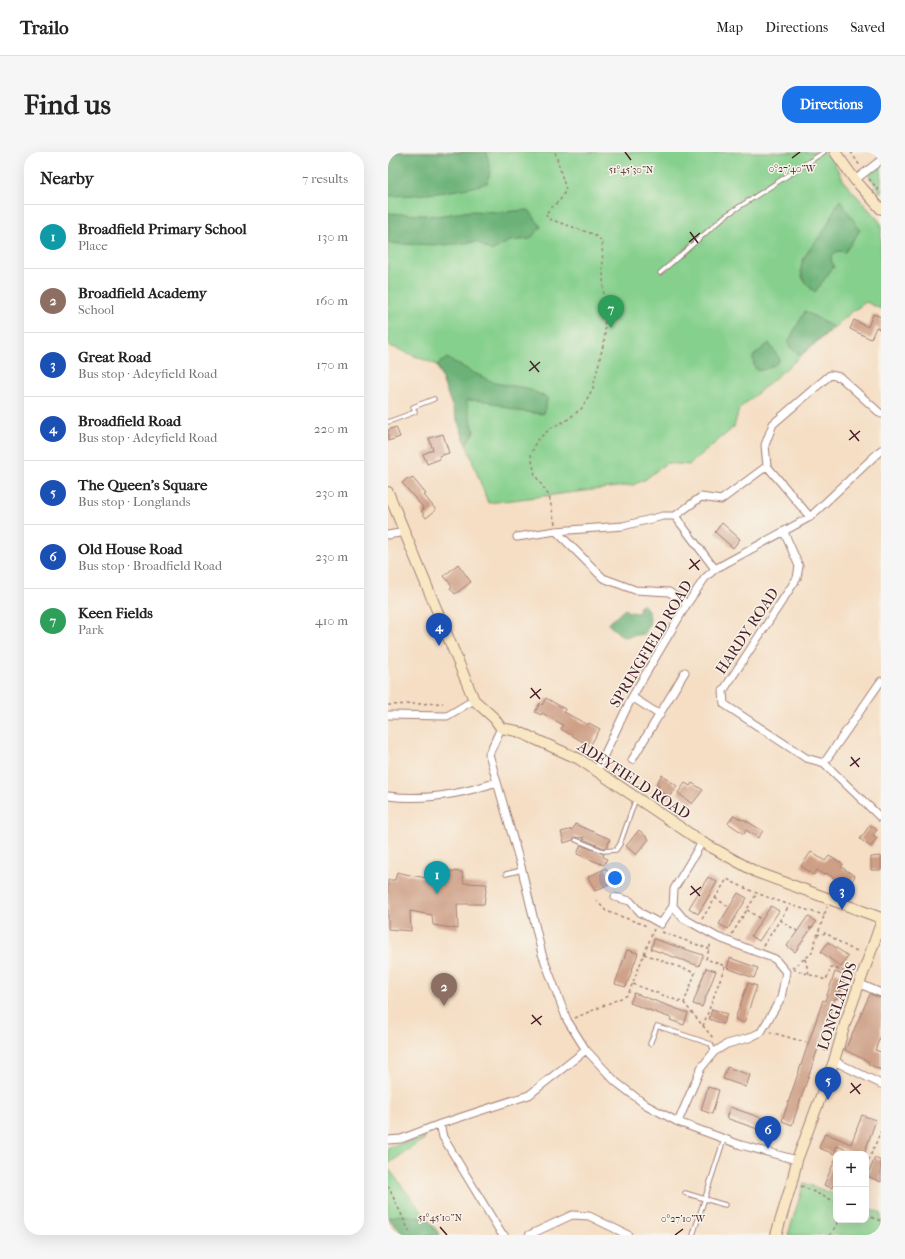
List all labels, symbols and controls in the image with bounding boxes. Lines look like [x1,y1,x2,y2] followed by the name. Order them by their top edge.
[20,17,69,39] text: Trailo
[716,19,743,36] text: Map
[765,19,828,36] text: Directions
[850,19,885,36] text: Saved
[782,86,881,123] button: Directions
[24,88,111,121] text: Find us
[769,163,816,175] text: 0°27'40"W
[609,164,654,176] text: 51°45'30"N
[40,168,94,188] text: Nearby
[302,171,348,186] text: 7 results
[78,220,247,238] text: Broadfield Primary School
[51,229,55,244] text: 1
[317,229,348,244] text: 130 m
[78,238,108,253] text: Place
[78,284,207,302] text: Broadfield Academy
[50,293,56,308] text: 2
[316,293,348,308] text: 160 m
[598,295,624,328] pin: 7
[78,302,114,317] text: School
[78,348,151,366] text: Great Road
[50,357,56,372] text: 3
[316,357,348,372] text: 170 m
[78,366,217,381] text: Bus stop · Adeyfield Road
[78,412,181,430] text: Broadfield Road
[49,421,57,436] text: 4
[314,421,348,436] text: 220 m
[78,430,217,445] text: Bus stop · Adeyfield Road
[78,476,207,494] text: The Queen's Square
[50,485,56,500] text: 5
[315,485,348,500] text: 230 m
[78,494,191,509] text: Bus stop · Longlands
[78,540,183,558] text: Old House Road
[49,549,57,564] text: 6
[315,549,348,564] text: 230 m
[78,558,222,573] text: Bus stop · Broadfield Road
[606,577,696,711] street label: SPRINGFIELD ROAD
[712,584,782,678] street label: HARDY ROAD
[78,604,153,622] text: Keen Fields
[50,613,56,628] text: 7
[315,613,348,628] text: 410 m
[426,613,452,646] pin: 4
[78,622,104,637] text: Park
[574,736,694,823] street label: ADEYFIELD ROAD
[424,861,450,894] pin: 1
[605,868,625,888] your location
[829,877,855,910] pin: 3
[813,959,861,1052] street label: LONGLANDS
[431,973,457,1006] pin: 2
[815,1067,841,1100] pin: 5
[755,1116,781,1149] pin: 6
[833,1151,869,1223] map controls
[833,1151,869,1187] button: +
[833,1187,869,1223] button: −
[418,1212,462,1224] text: 51°45'10"N
[661,1213,706,1225] text: 0°27'10"W

